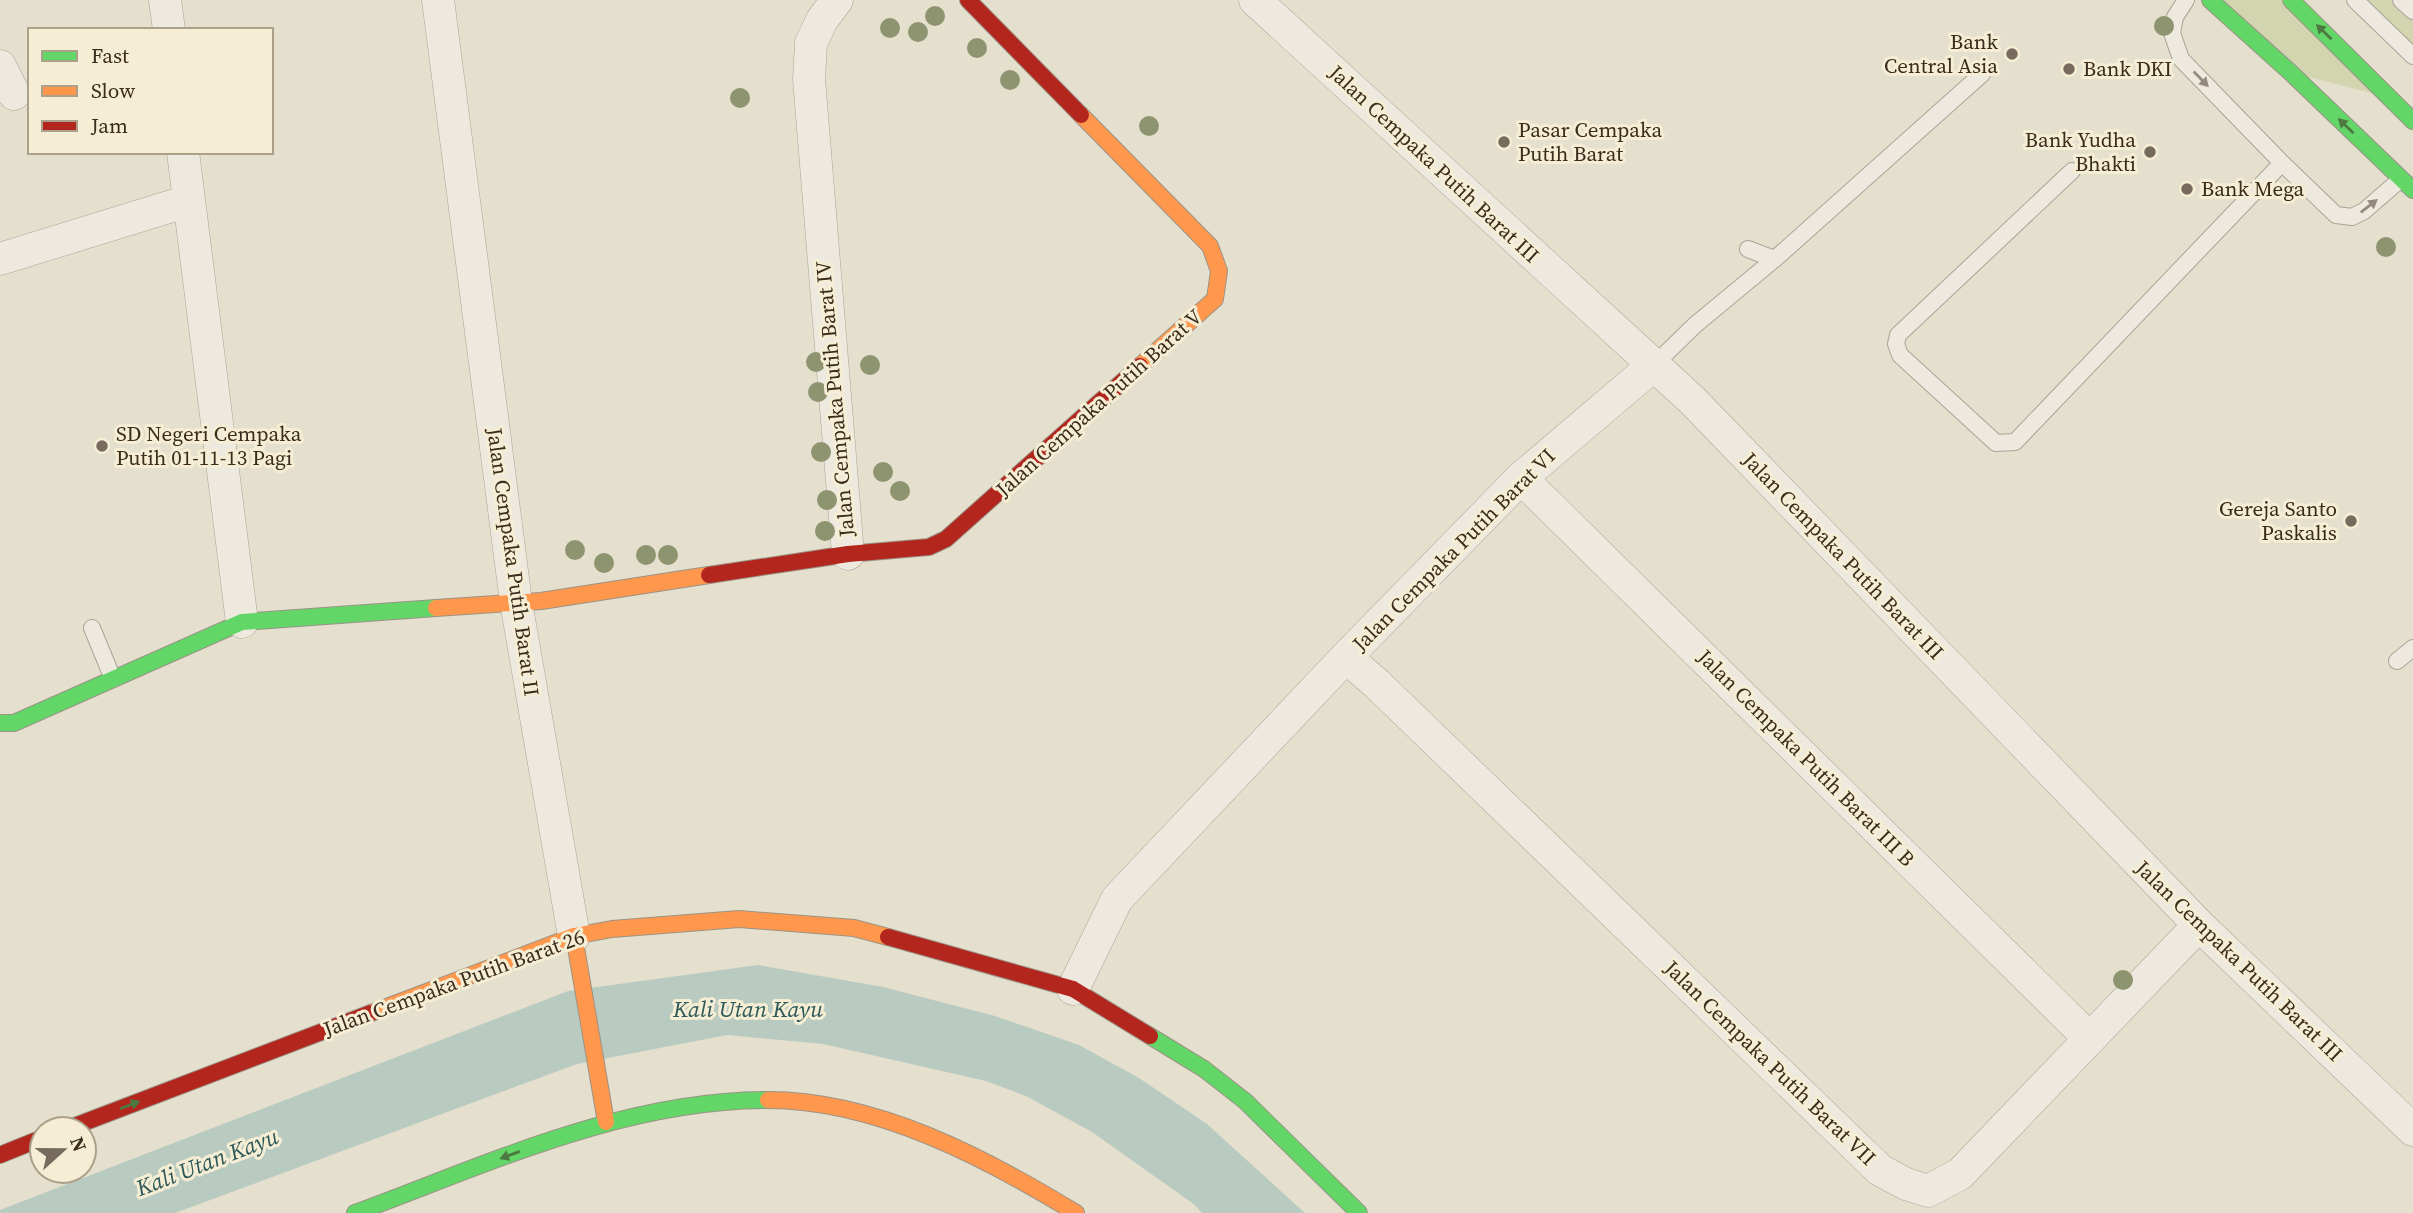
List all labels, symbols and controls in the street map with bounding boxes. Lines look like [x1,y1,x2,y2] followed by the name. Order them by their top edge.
[2316,24,2333,41] one-way arrow
[1884,27,1999,80] place label: Bank Central Asia
[28,28,273,154] legend
[91,41,129,70] text: Fast
[2004,46,2020,62] marker: Bank Central Asia
[2083,54,2172,83] place label: Bank DKI
[1322,57,1546,269] street label: Jalan Cempaka Putih Barat III
[2061,61,2077,77] marker: Bank DKI
[2193,70,2209,87] one-way arrow
[91,76,135,105] text: Slow
[90,111,128,140] text: Jam
[1518,115,1663,168] place label: Pasar Cempaka Putih Barat
[2338,118,2355,134] one-way arrow
[2025,125,2136,178] place label: Bank Yudha Bhakti
[1496,134,1512,150] marker: Pasar Cempaka Putih Barat
[2142,144,2158,160] marker: Bank Yudha Bhakti
[2201,174,2305,203] place label: Bank Mega
[2179,181,2195,197] marker: Bank Mega
[2359,198,2377,213] one-way arrow
[808,260,861,539] street label: Jalan Cempaka Putih Barat IV
[988,302,1208,504] street label: Jalan Cempaka Putih Barat V
[116,419,302,472] place label: SD Negeri Cempaka Putih 01-11-13 Pagi
[480,425,547,698] street label: Jalan Cempaka Putih Barat II
[94,438,110,454] marker: SD Negeri Cempaka Putih 01-11-13 Pagi
[1345,442,1562,658] street label: Jalan Cempaka Putih Barat VI
[1736,445,1950,666] street label: Jalan Cempaka Putih Barat III
[2219,494,2337,547] place label: Gereja Santo Paskalis
[2343,513,2359,529] marker: Gereja Santo Paskalis
[1691,642,1921,873] street label: Jalan Cempaka Putih Barat III B
[2128,853,2349,1068] street label: Jalan Cempaka Putih Barat III
[318,922,588,1044] street label: Jalan Cempaka Putih Barat 26
[1657,953,1883,1172] street label: Jalan Cempaka Putih Barat VII
[672,993,823,1025] water label: Kali Utan Kayu
[120,1099,141,1110] one-way arrow
[28,1115,98,1185] north arrow
[130,1120,283,1204] water label: Kali Utan Kayu
[64,1133,94,1155] text: N
[500,1150,521,1161] one-way arrow

